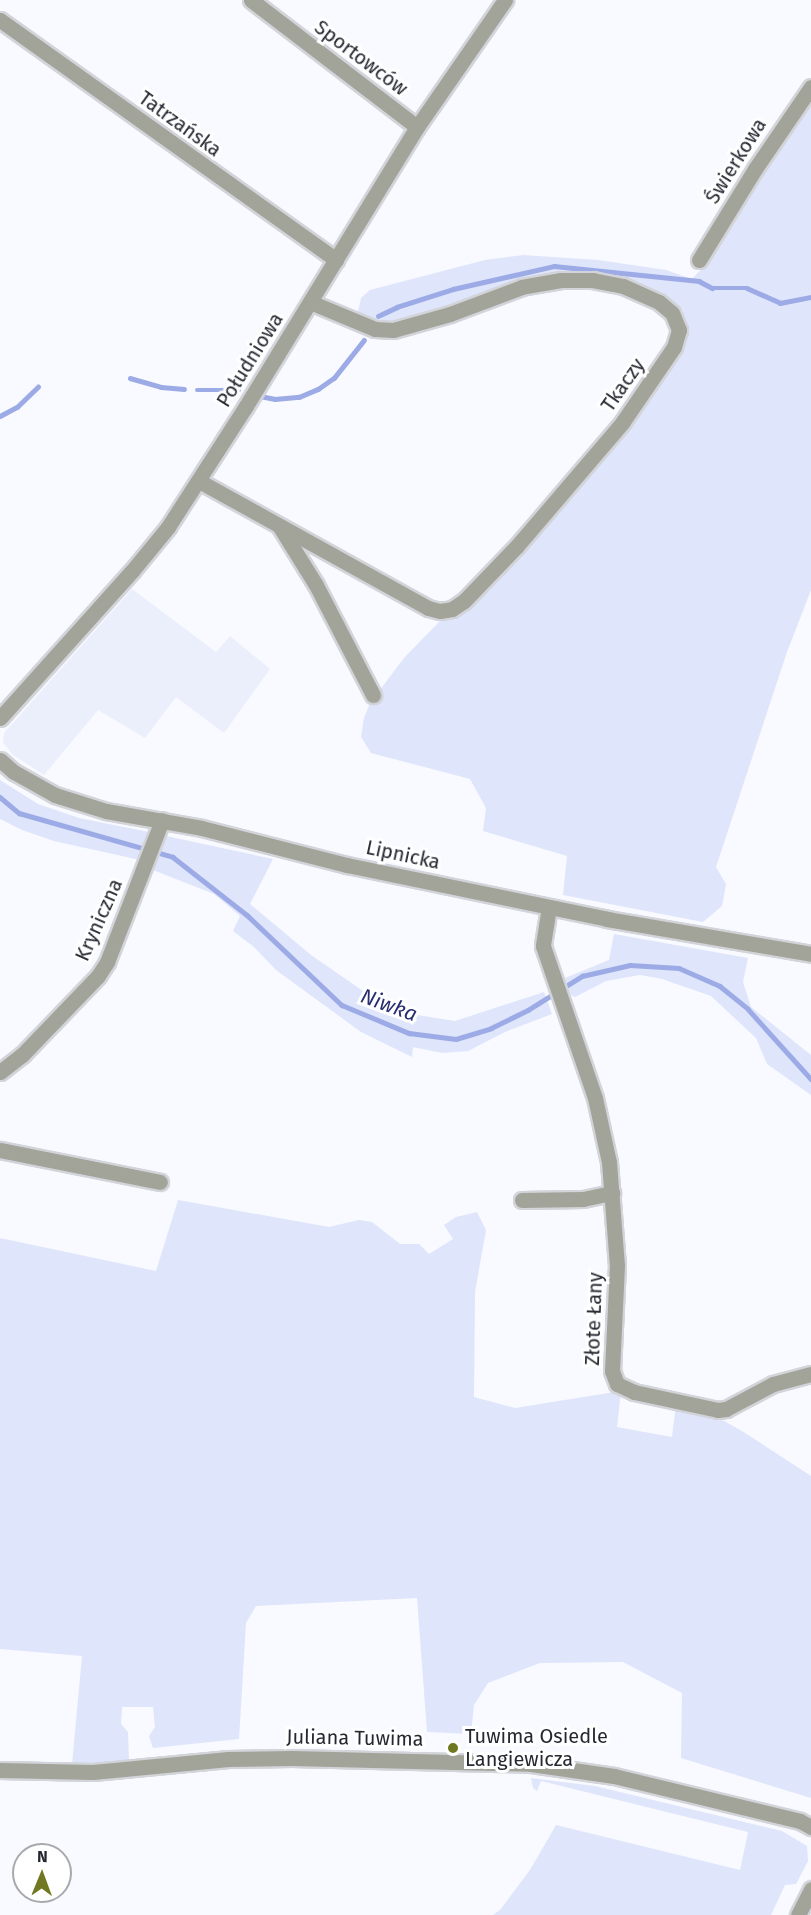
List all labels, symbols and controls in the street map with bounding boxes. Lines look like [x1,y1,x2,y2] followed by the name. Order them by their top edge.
[310,15,412,101] street label: Sportowców
[134,86,226,162] street label: Tatrzańska
[700,114,772,208] street label: Świerkowa
[212,308,288,412] street label: Południowa
[596,354,650,416] street label: Tkaczy
[364,835,442,875] street label: Lipnicka
[70,875,128,965] street label: Kryniczna
[357,983,421,1027] water label: Niwka
[580,1272,608,1366] street label: Złote Łany
[465,1724,608,1771] place label: Tuwima Osiedle Langiewicza
[286,1725,424,1751] street label: Juliana Tuwima
[446,1741,460,1755] marker: Tuwima Osiedle Langiewicza
[12,1843,72,1903] north arrow
[37,1847,48,1866] text: N

